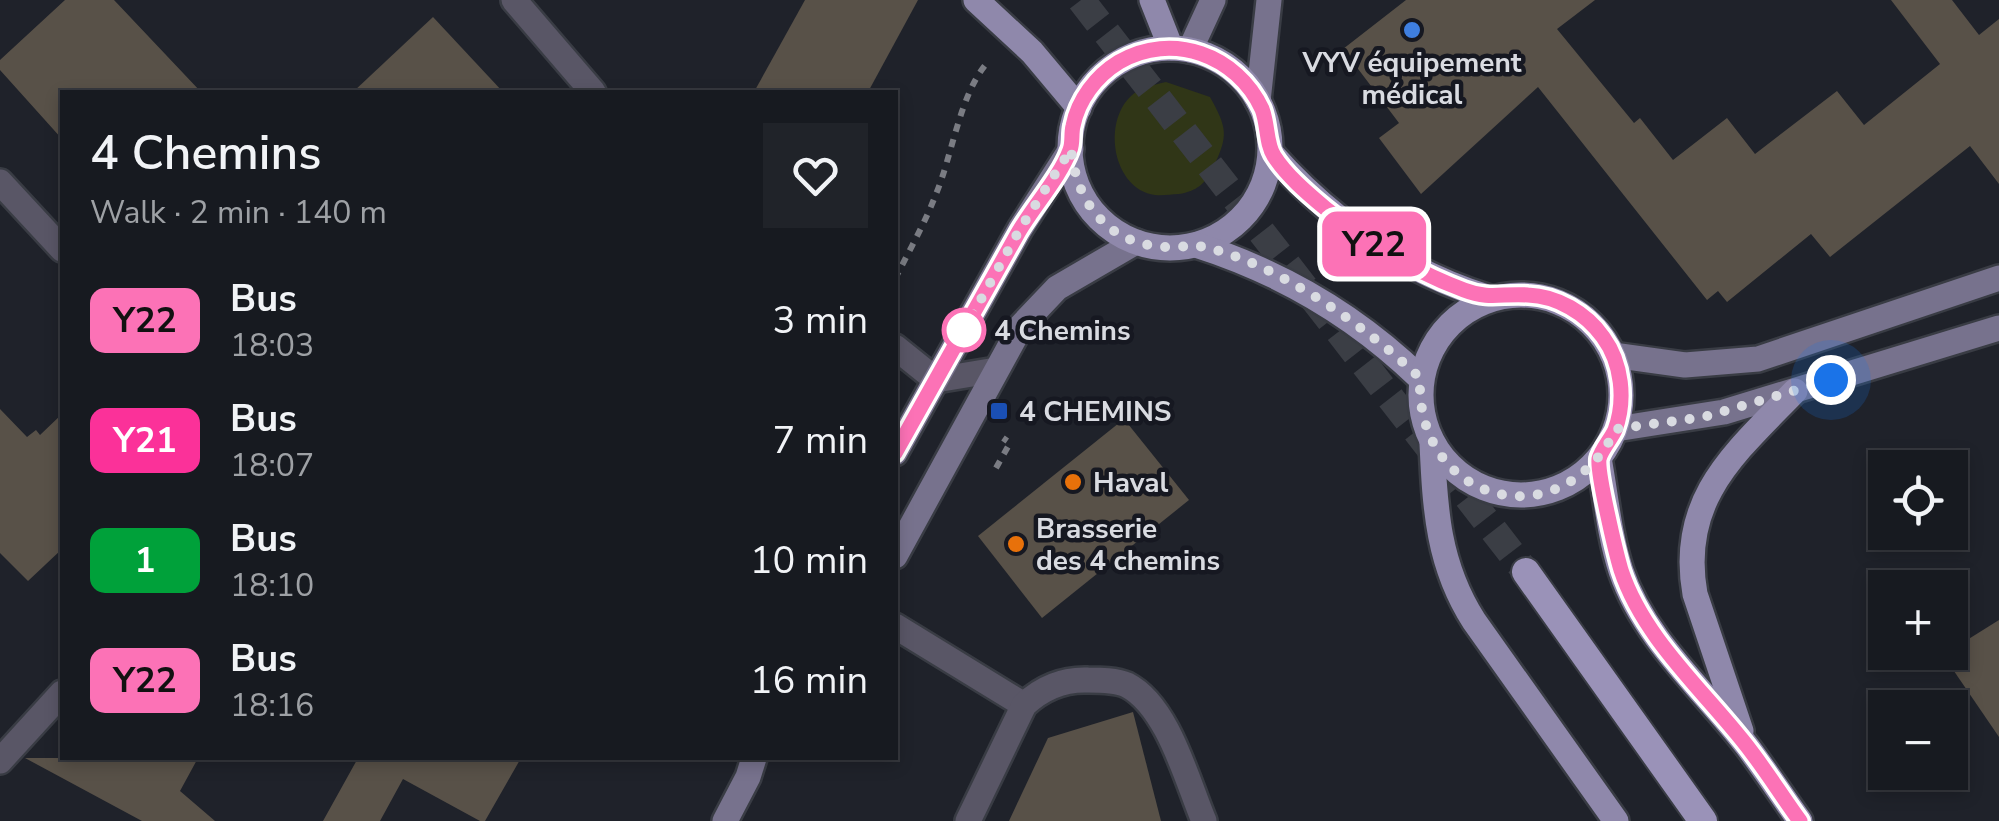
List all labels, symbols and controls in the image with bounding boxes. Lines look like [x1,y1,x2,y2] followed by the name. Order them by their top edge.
[1401,19,1423,41] marker: VYV équipement médical
[1301,44,1522,114] place label: VYV équipement médical
[90,120,321,186] text: 4 Chemins
[763,123,868,228] button: heart
[90,191,387,234] text: Walk · 2 min · 140 m
[1316,212,1432,276] line badge: Y22
[1342,221,1406,268] text: Y22
[230,273,297,324] text: Bus
[773,295,868,346] text: 3 min
[113,297,177,344] text: Y22
[943,309,985,351] marker: 4 Chemins
[994,312,1131,350] place label: 4 Chemins
[230,324,314,367] text: 18:03
[1806,355,1856,405] your location
[230,393,297,444] text: Bus
[1019,393,1172,431] place label: 4 CHEMINS
[988,400,1010,422] marker: 4 CHEMINS
[773,415,868,466] text: 7 min
[113,417,177,464] text: Y21
[230,444,314,487] text: 18:07
[1868,450,1968,790] map controls
[1868,450,1968,550] button: locate
[1093,464,1169,502] place label: Haval
[1062,471,1084,493] marker: Haval
[1036,510,1220,580] place label: Brasserie des 4 chemins
[230,513,297,564] text: Bus
[1005,533,1027,555] marker: Brasserie des 4 chemins
[750,535,868,586] text: 10 min
[134,537,156,584] text: 1
[230,564,314,607] text: 18:10
[1868,570,1968,670] button: +
[230,633,297,684] text: Bus
[750,655,868,706] text: 16 min
[113,657,177,704] text: Y22
[230,684,314,727] text: 18:16
[1868,690,1968,790] button: −

